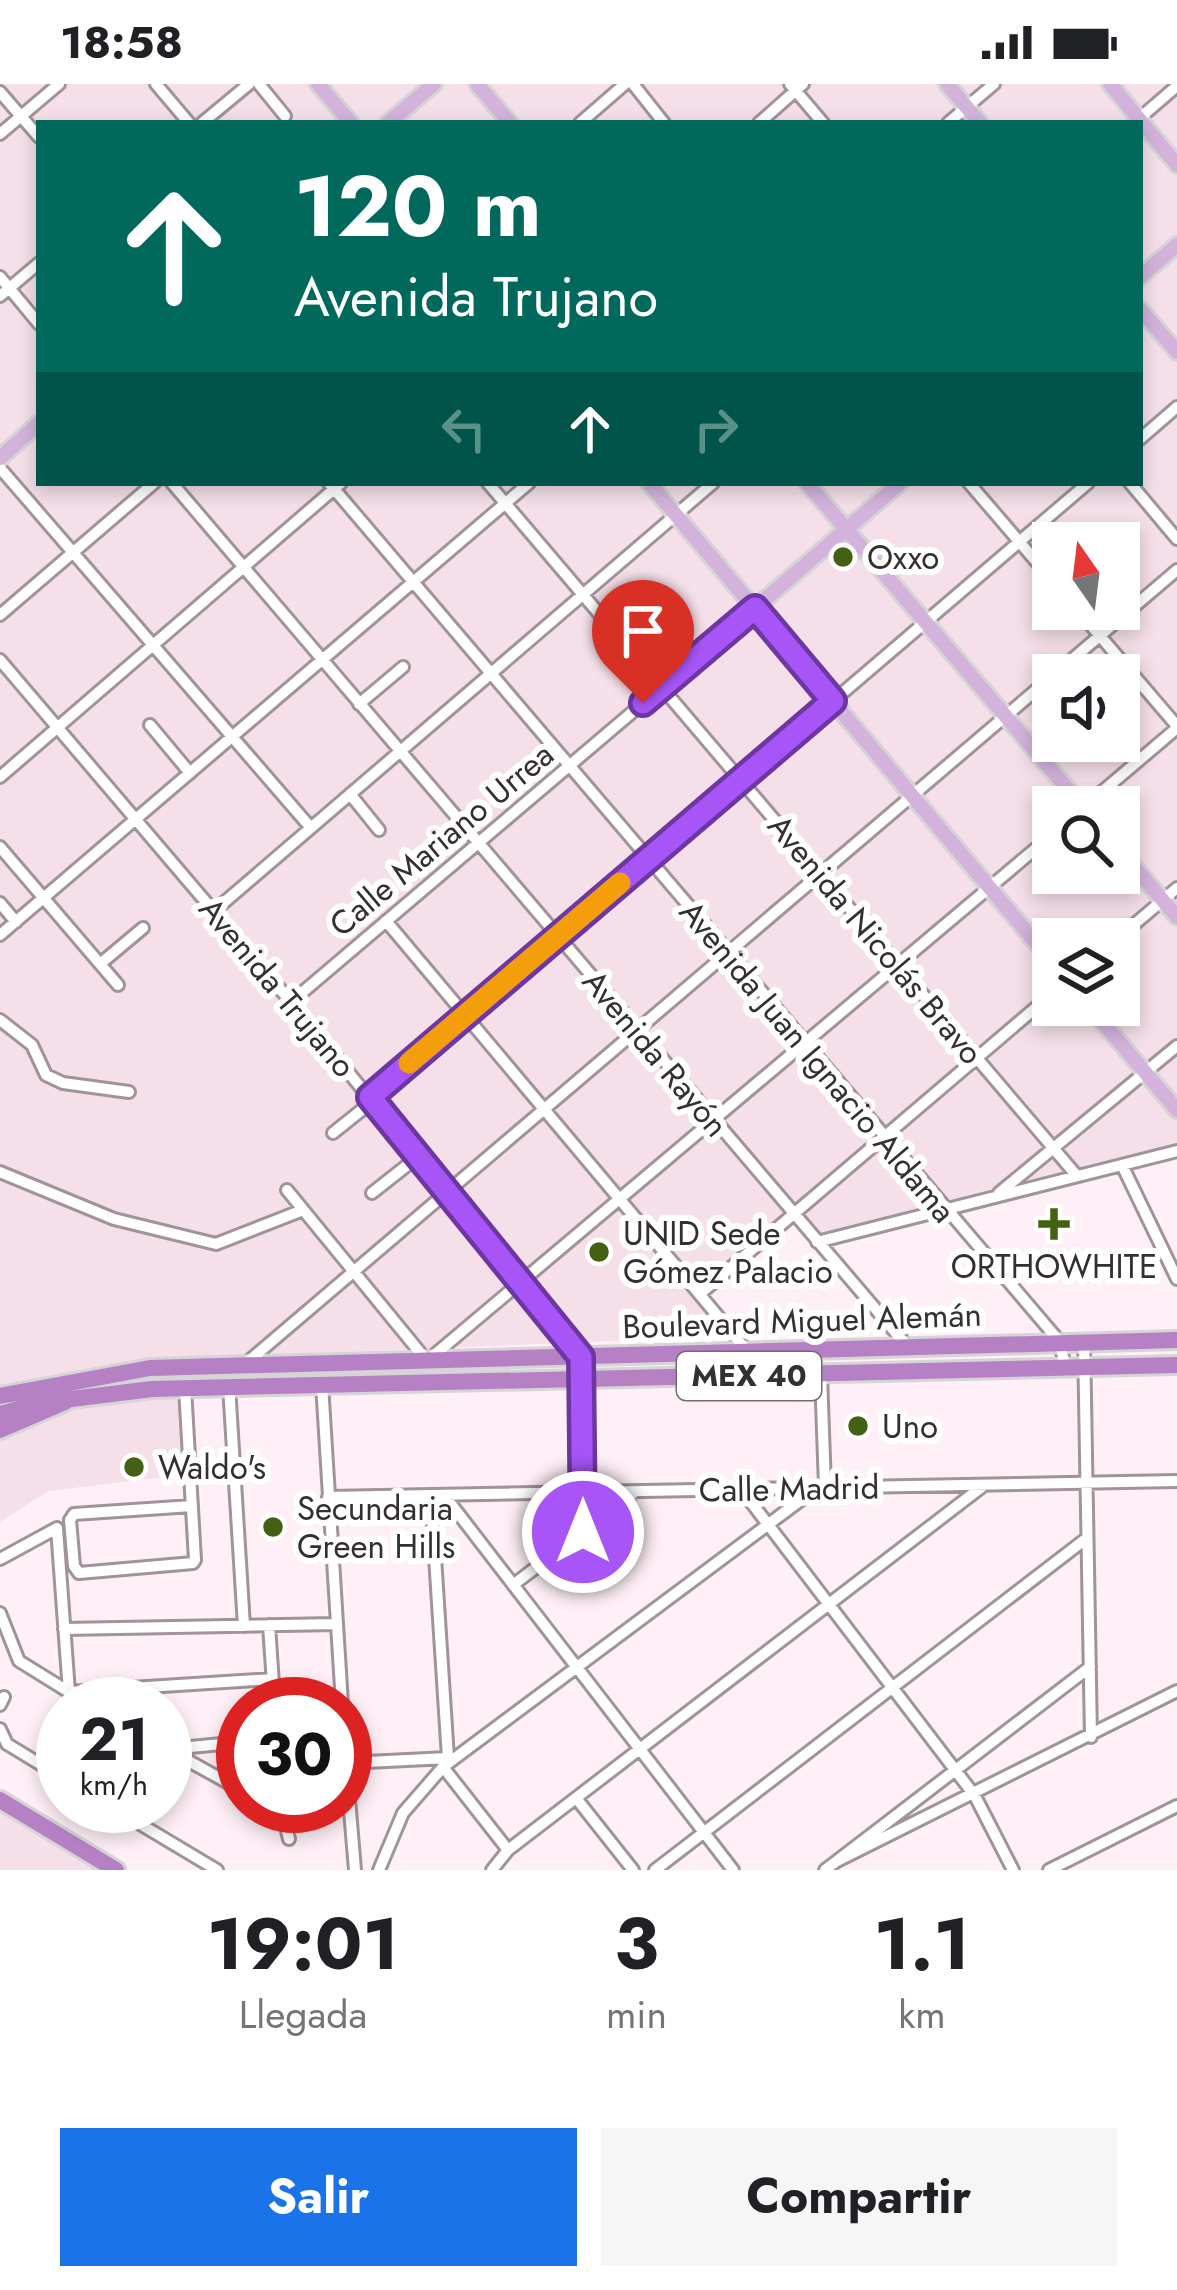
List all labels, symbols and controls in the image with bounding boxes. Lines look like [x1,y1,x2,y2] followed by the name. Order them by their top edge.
[60,10,183,75] text: 18:58
[294,146,542,268] text: 120 m
[96,168,252,324] icon: ahead
[294,258,658,336] text: Avenida Trujano
[431,396,497,462] icon: left
[557,396,623,462] icon: ahead
[683,396,749,462] icon: right
[1032,522,1140,630] north arrow
[1032,522,1140,1026] map controls
[867,534,939,581] place label: Oxxo
[830,544,856,570] marker: Oxxo
[592,580,694,703] pin
[610,598,676,664] icon: arrive
[1032,654,1140,762] button: sound
[319,731,564,947] street label: Calle Mariano Urrea
[1032,786,1140,894] button: search
[757,804,994,1075] street label: Avenida Nicolás Bravo
[188,887,367,1088] street label: Avenida Trujano
[668,890,967,1233] street label: Avenida Juan Ignacio Aldama
[1032,918,1140,1026] button: layers
[572,960,740,1147] street label: Avenida Rayón
[1038,1208,1070,1240] marker: ORTHOWHITE
[623,1210,833,1295] place label: UNID Sede Gómez Palacio
[586,1239,612,1265] marker: UNID Sede Gómez Palacio
[951,1243,1157,1290] place label: ORTHOWHITE
[621,1291,983,1350] street label: Boulevard Miguel Alemán
[677,1352,821,1400] road number: MEX 40
[882,1403,938,1450] place label: Uno
[845,1413,871,1439] marker: Uno
[158,1444,266,1491] place label: Waldo's
[121,1454,147,1480] marker: Waldo's
[698,1463,880,1514] street label: Calle Madrid
[520,1469,646,1595] position arrow
[297,1485,455,1570] place label: Secundaria Green Hills
[260,1514,286,1540] marker: Secundaria Green Hills
[216,1677,372,1833] speed limit sign: 30
[79,1696,149,1783] text: 21
[80,1763,148,1806] text: km/h
[207,1892,399,1996] text: 19:01
[614,1892,659,1996] text: 3
[874,1892,970,1996] text: 1.1
[239,1986,367,2043] text: Llegada
[606,1986,667,2043] text: min
[898,1986,946,2043] text: km
[60,2128,577,2266] button: Salir
[601,2128,1117,2266] button: Compartir

